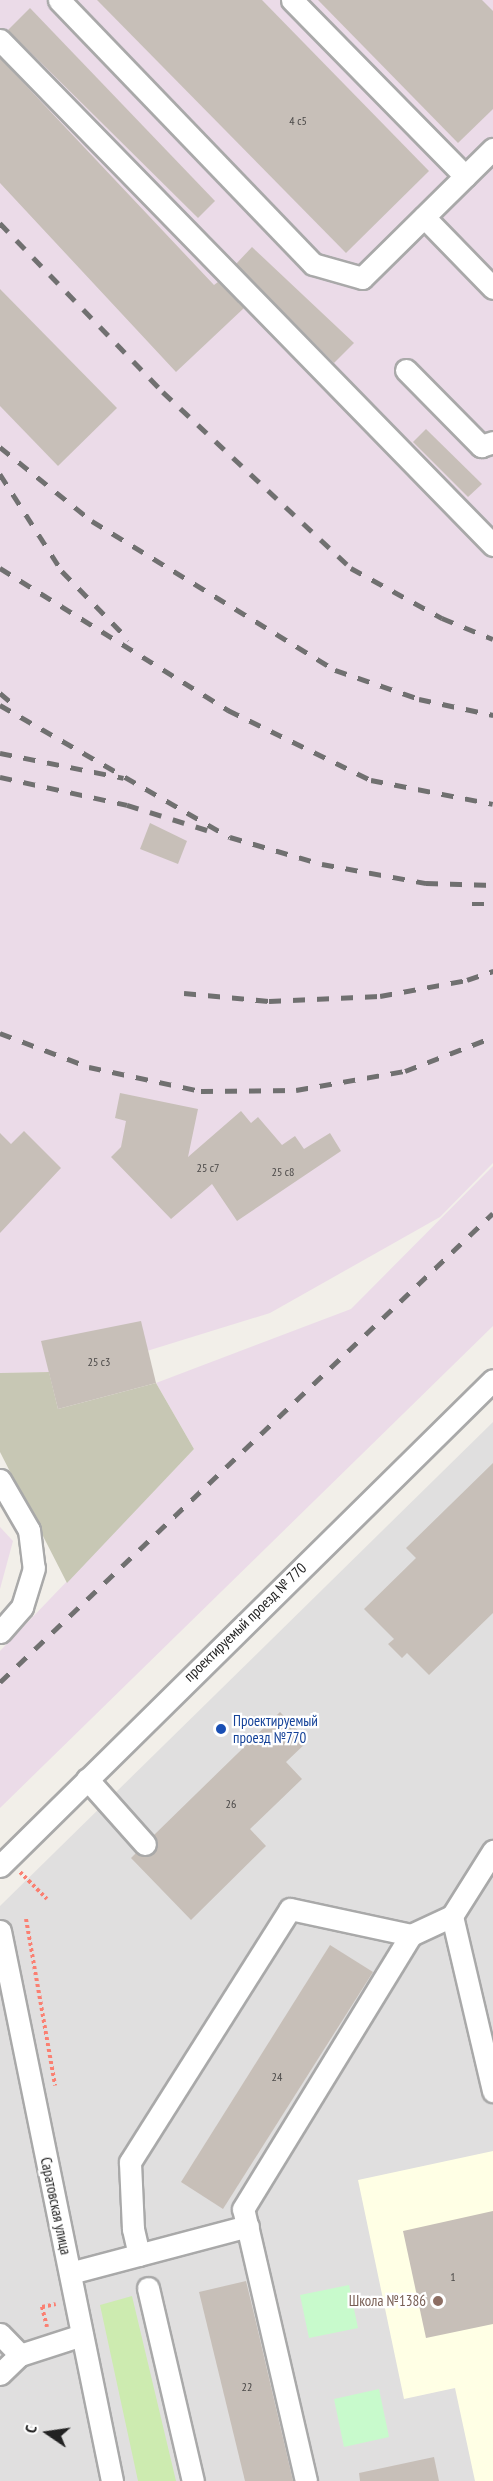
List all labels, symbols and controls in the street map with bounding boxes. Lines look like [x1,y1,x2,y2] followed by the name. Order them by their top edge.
[289,114,307,128] house number: 4 с5
[196,1161,220,1175] house number: 25 с7
[271,1165,295,1179] house number: 25 с8
[87,1355,111,1369] house number: 25 с3
[180,1559,310,1685] street label: проектируемый проезд № 770
[233,1711,318,1746] place label: Проектируемый проезд №770
[214,1722,228,1736] marker: Проектируемый проезд №770
[226,1797,236,1811] house number: 26
[272,2070,282,2084] house number: 24
[37,2155,75,2257] street label: Саратовская улица
[450,2270,456,2284] house number: 1
[349,2292,426,2310] place label: Школа №1386
[431,2294,445,2308] marker: Школа №1386
[242,2380,252,2394] house number: 22
[18,2403,78,2463] north arrow
[20,2423,41,2435] text: С

